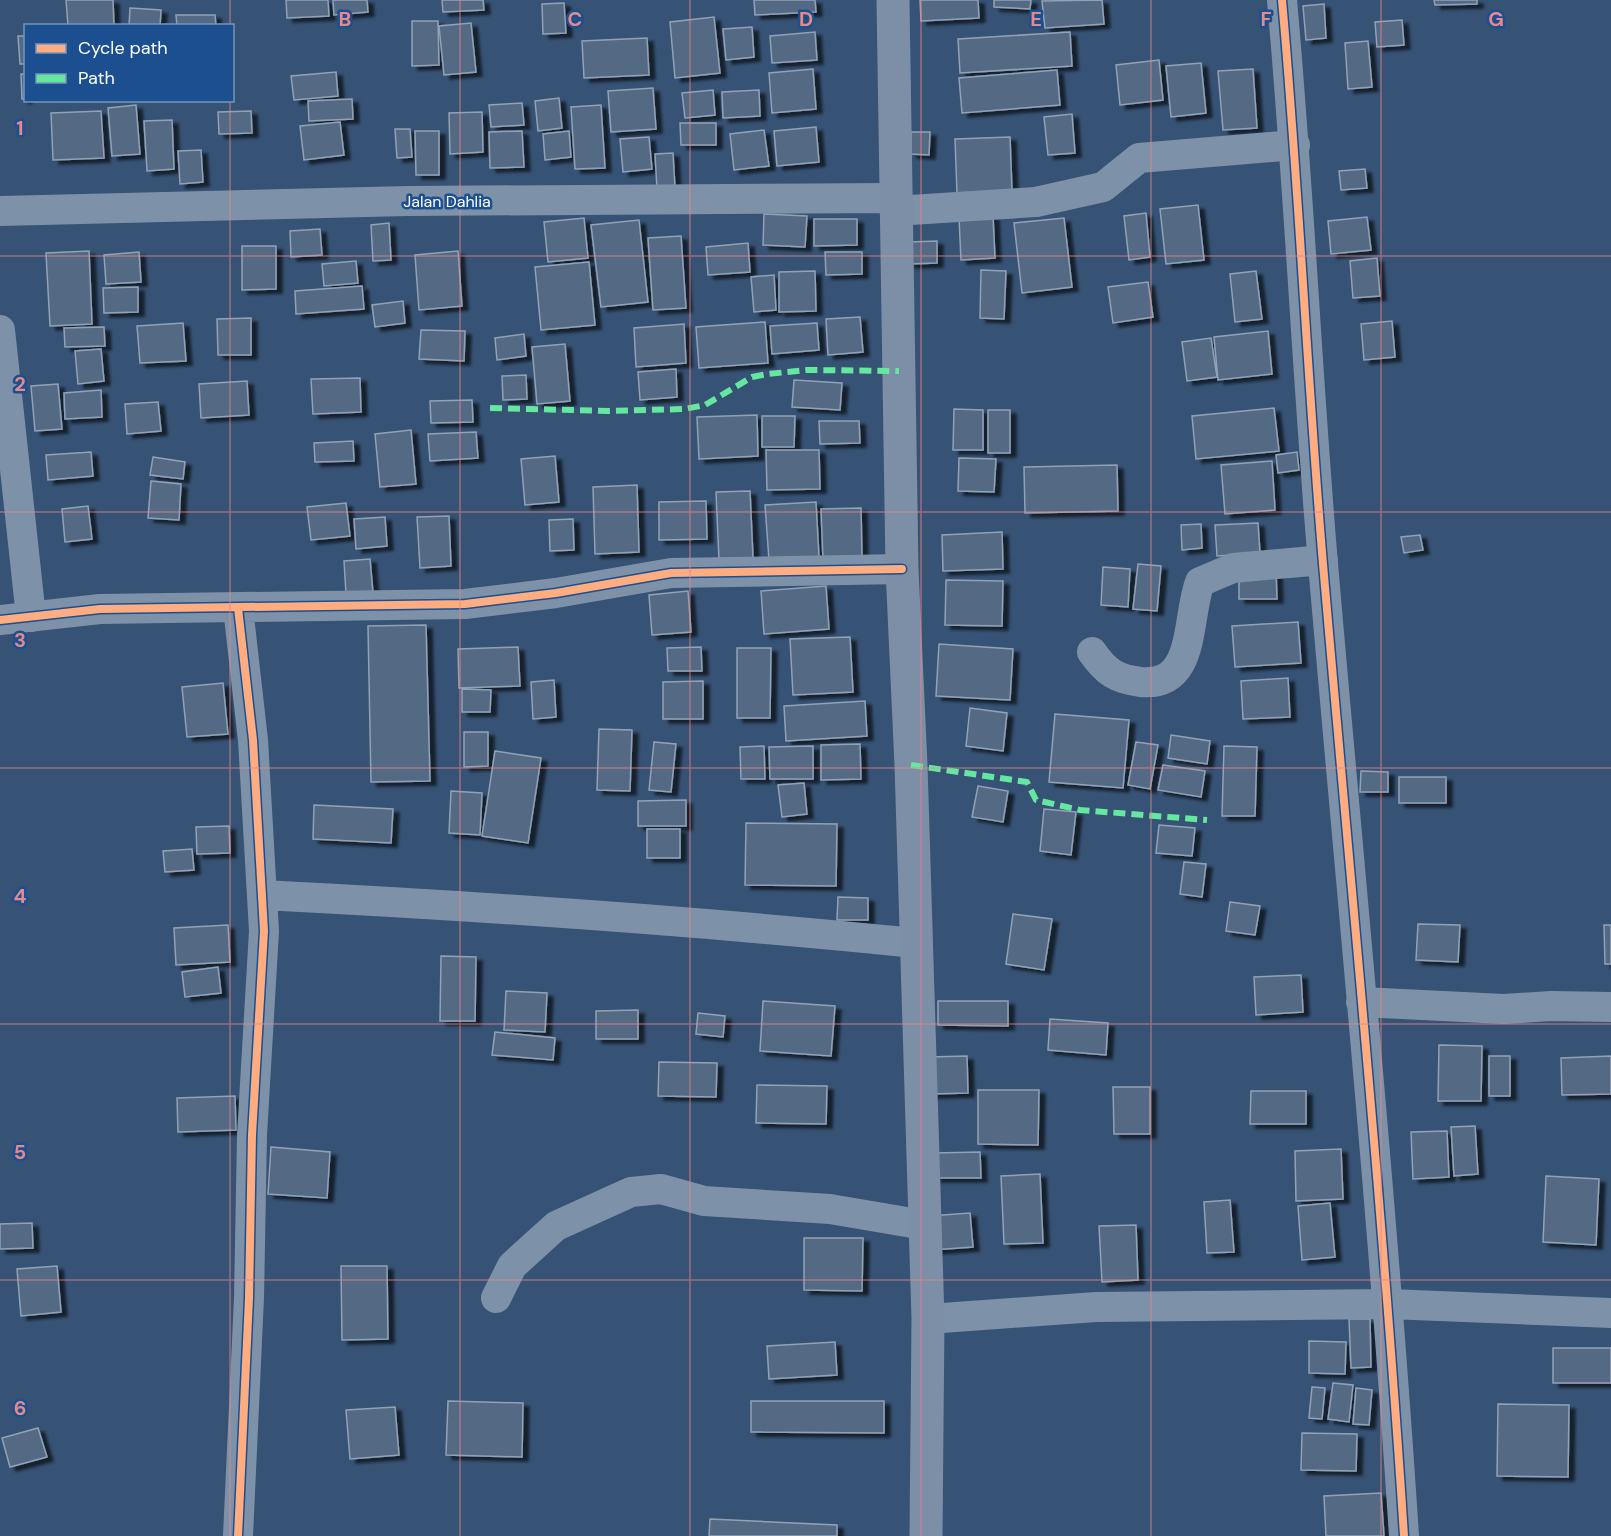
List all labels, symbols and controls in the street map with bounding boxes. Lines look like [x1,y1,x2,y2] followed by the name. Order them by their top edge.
[339,6,351,32] text: B
[568,6,582,32] text: C
[799,6,813,32] text: D
[1030,6,1042,32] text: E
[1260,6,1272,32] text: F
[1488,6,1504,32] text: G
[24,24,234,102] legend
[78,36,168,60] text: Cycle path
[78,66,115,90] text: Path
[16,115,24,141] text: 1
[403,191,491,212] street label: Jalan Dahlia
[14,371,26,397] text: 2
[14,627,26,653] text: 3
[14,883,27,909] text: 4
[14,1139,26,1165] text: 5
[14,1395,26,1421] text: 6

